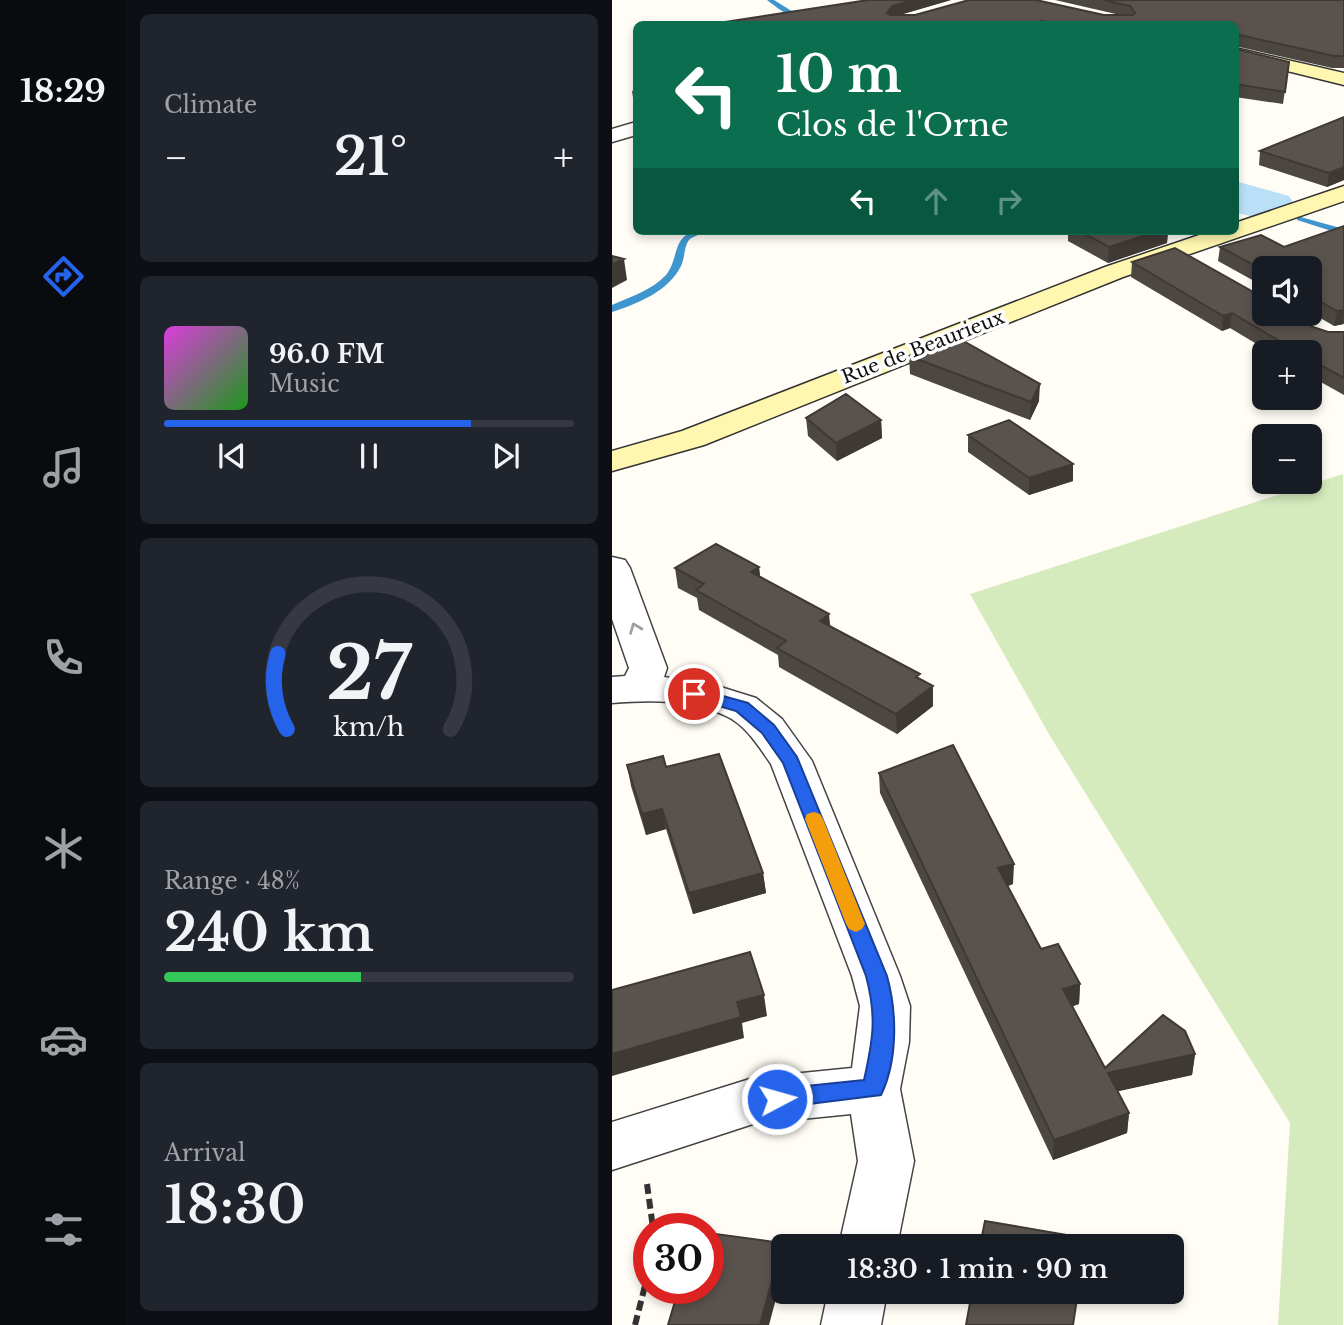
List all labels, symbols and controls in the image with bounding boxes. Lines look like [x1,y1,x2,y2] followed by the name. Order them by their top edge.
[776,44,902,105] text: 10 m
[661,49,752,140] icon: left
[20,71,106,111] text: 18:29
[164,91,257,119] text: Climate
[776,105,1009,145] text: Clos de l'Orne
[334,125,407,189] text: 21°
[164,134,188,181] text: −
[553,134,574,181] text: +
[844,182,882,220] icon: left
[917,182,955,220] icon: ahead
[990,182,1028,220] icon: right
[39,252,88,301] icon: directions
[1252,256,1322,494] map controls
[1252,256,1322,326] button: sound
[838,305,1008,389] street label: Rue de Beaurieux
[269,338,385,370] text: 96.0 FM
[1252,340,1322,410] button: +
[269,370,340,398] text: Music
[1252,424,1322,494] button: −
[213,437,251,475] icon: previous
[350,437,388,475] icon: pause
[487,437,525,475] icon: next
[39,443,88,492] icon: music
[629,622,643,634] one-way arrow
[327,628,413,719] text: 27
[39,633,88,682] icon: phone
[664,664,724,724] pin
[675,675,713,713] icon: arrive
[334,711,404,742] text: km/h
[39,824,88,873] icon: climate
[164,867,300,895] text: Range · 48%
[164,901,374,965] text: 240 km
[39,1015,88,1064] icon: car
[740,1062,814,1136] position arrow
[164,1139,245,1167] text: Arrival
[164,1173,306,1237] text: 18:30
[39,1205,88,1254] icon: filters
[633,1213,724,1304] speed limit sign: 30
[847,1253,1108,1285] text: 18:30 · 1 min · 90 m

